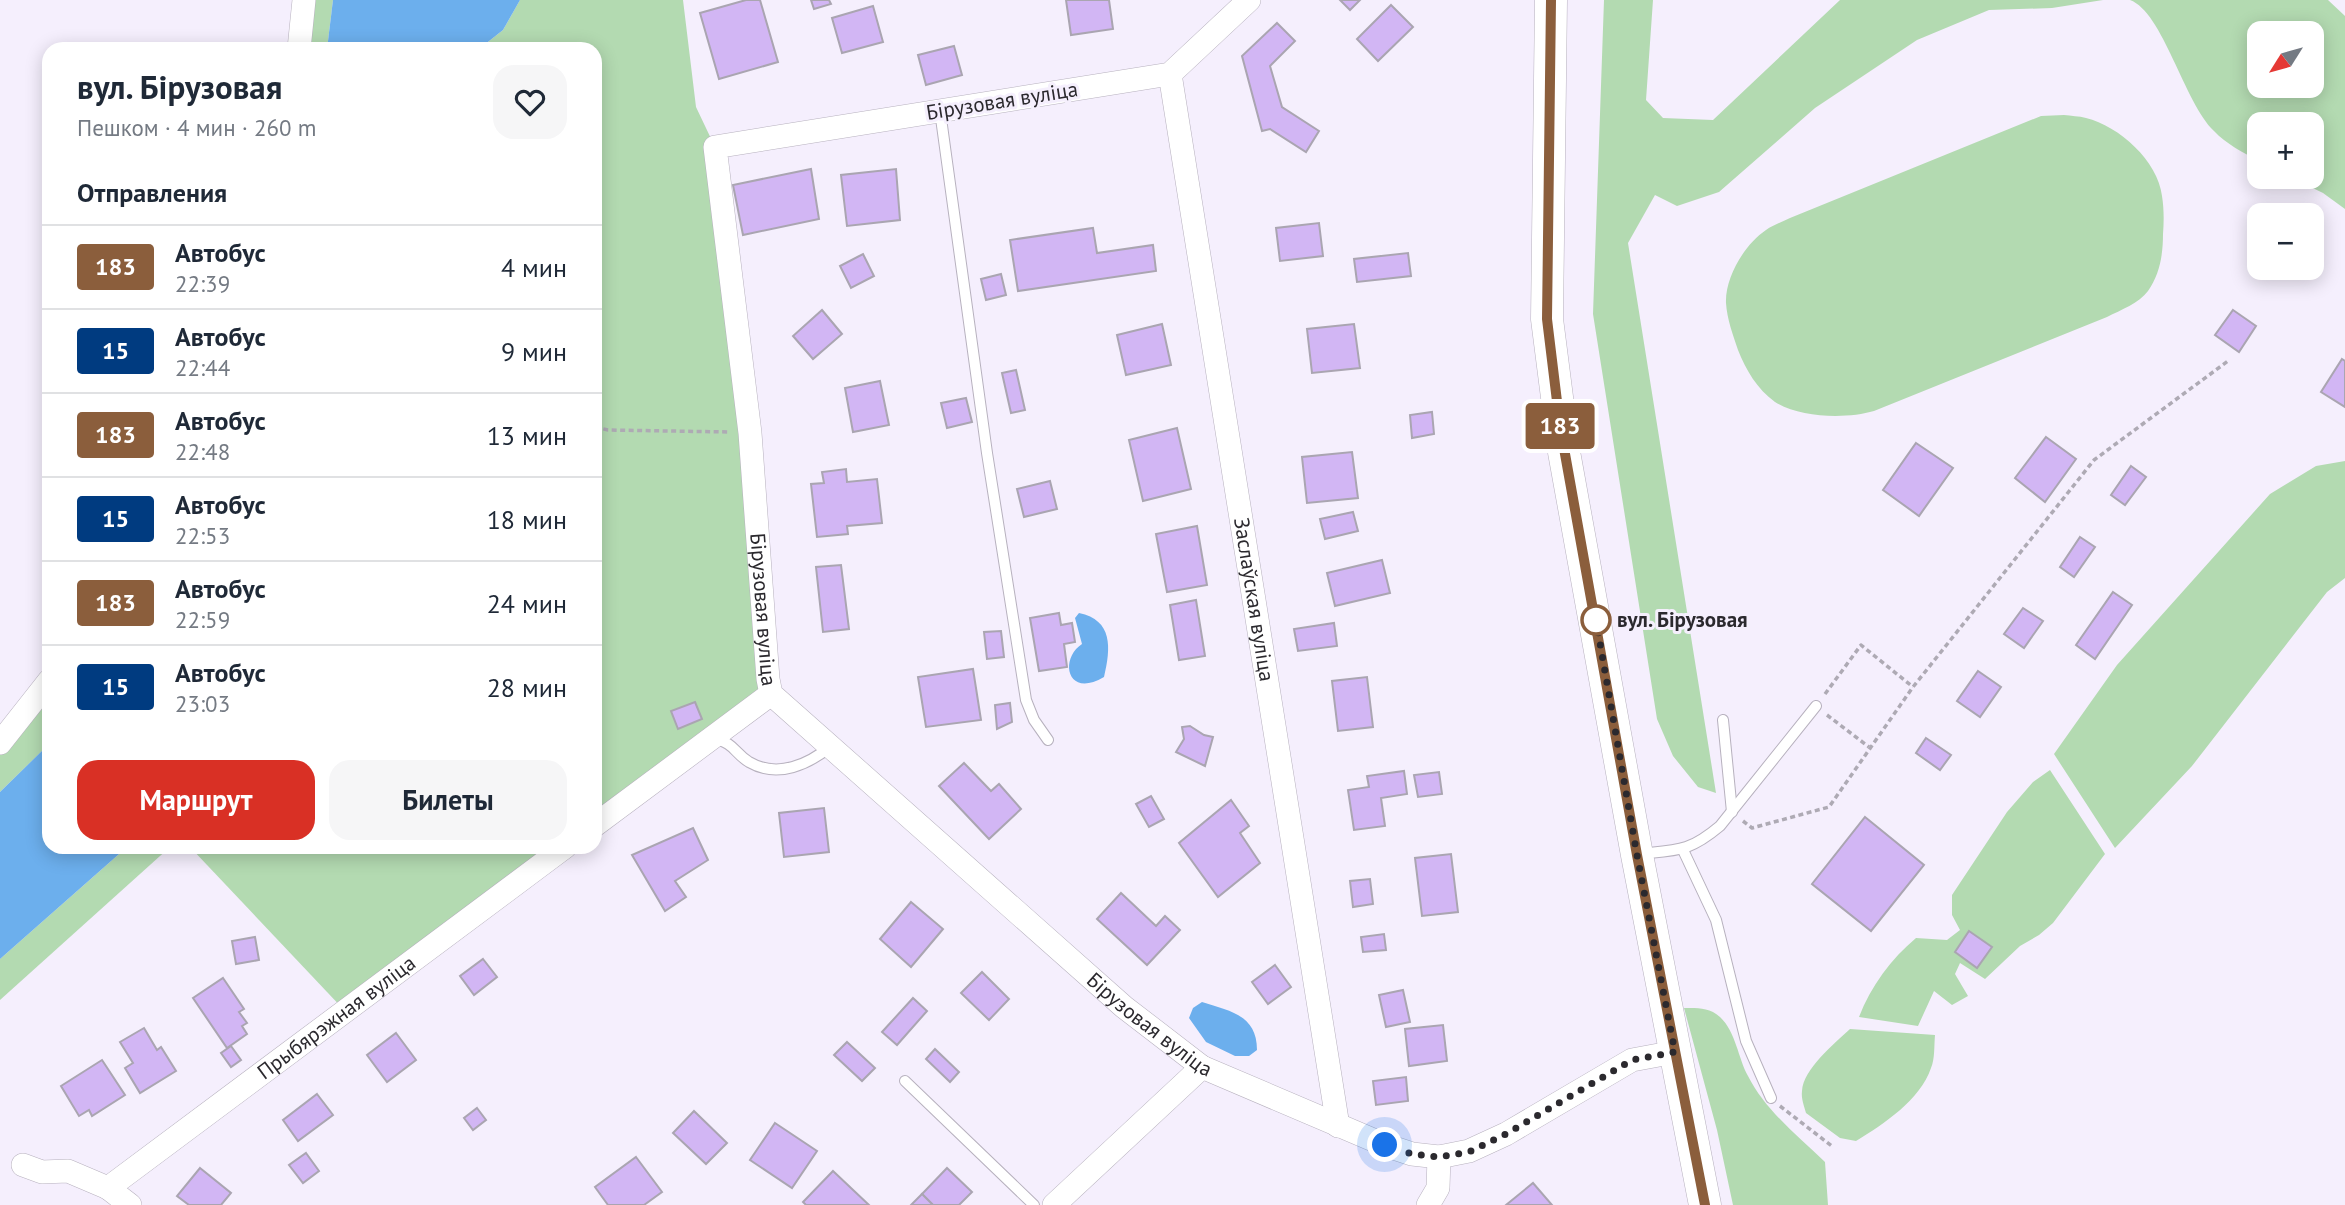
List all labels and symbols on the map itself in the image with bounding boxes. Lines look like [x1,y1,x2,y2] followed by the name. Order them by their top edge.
[2247,21,2324,98] north arrow
[924,75,1080,126] street label: Бірузовая вуліца
[1520,403,1600,449] line badge: 183
[1228,515,1281,683] street label: Заслаўская вуліца
[744,532,783,688] street label: Бірузовая вуліца
[1581,605,1611,635] marker: вул. Бірузовая
[1617,606,1748,633] place label: вул. Бірузовая
[252,949,421,1085] street label: Прыбярэжная вуліца
[1081,966,1216,1083] street label: Бірузовая вуліца
[1367,1127,1402,1162] your location

